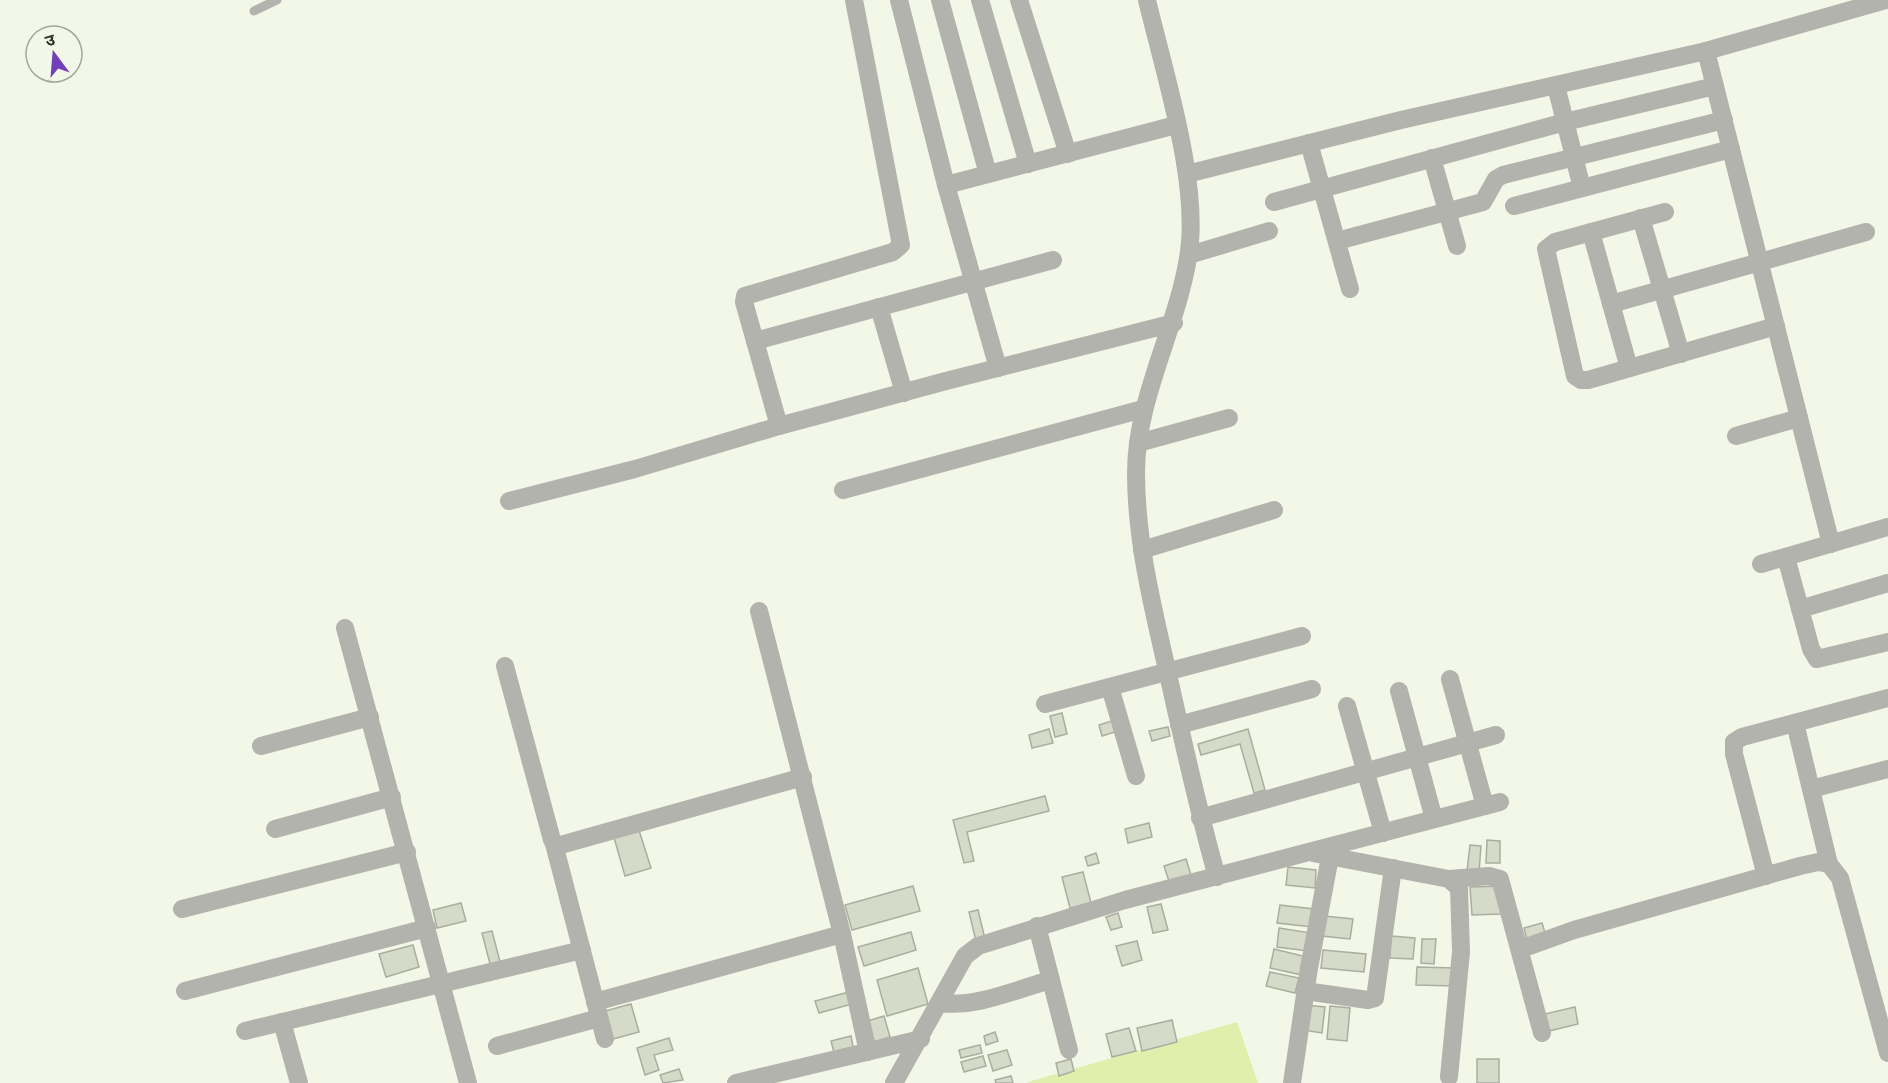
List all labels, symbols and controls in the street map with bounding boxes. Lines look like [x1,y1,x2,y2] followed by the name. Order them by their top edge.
[24,24,84,84] north arrow
[43,29,58,50] text: उ

